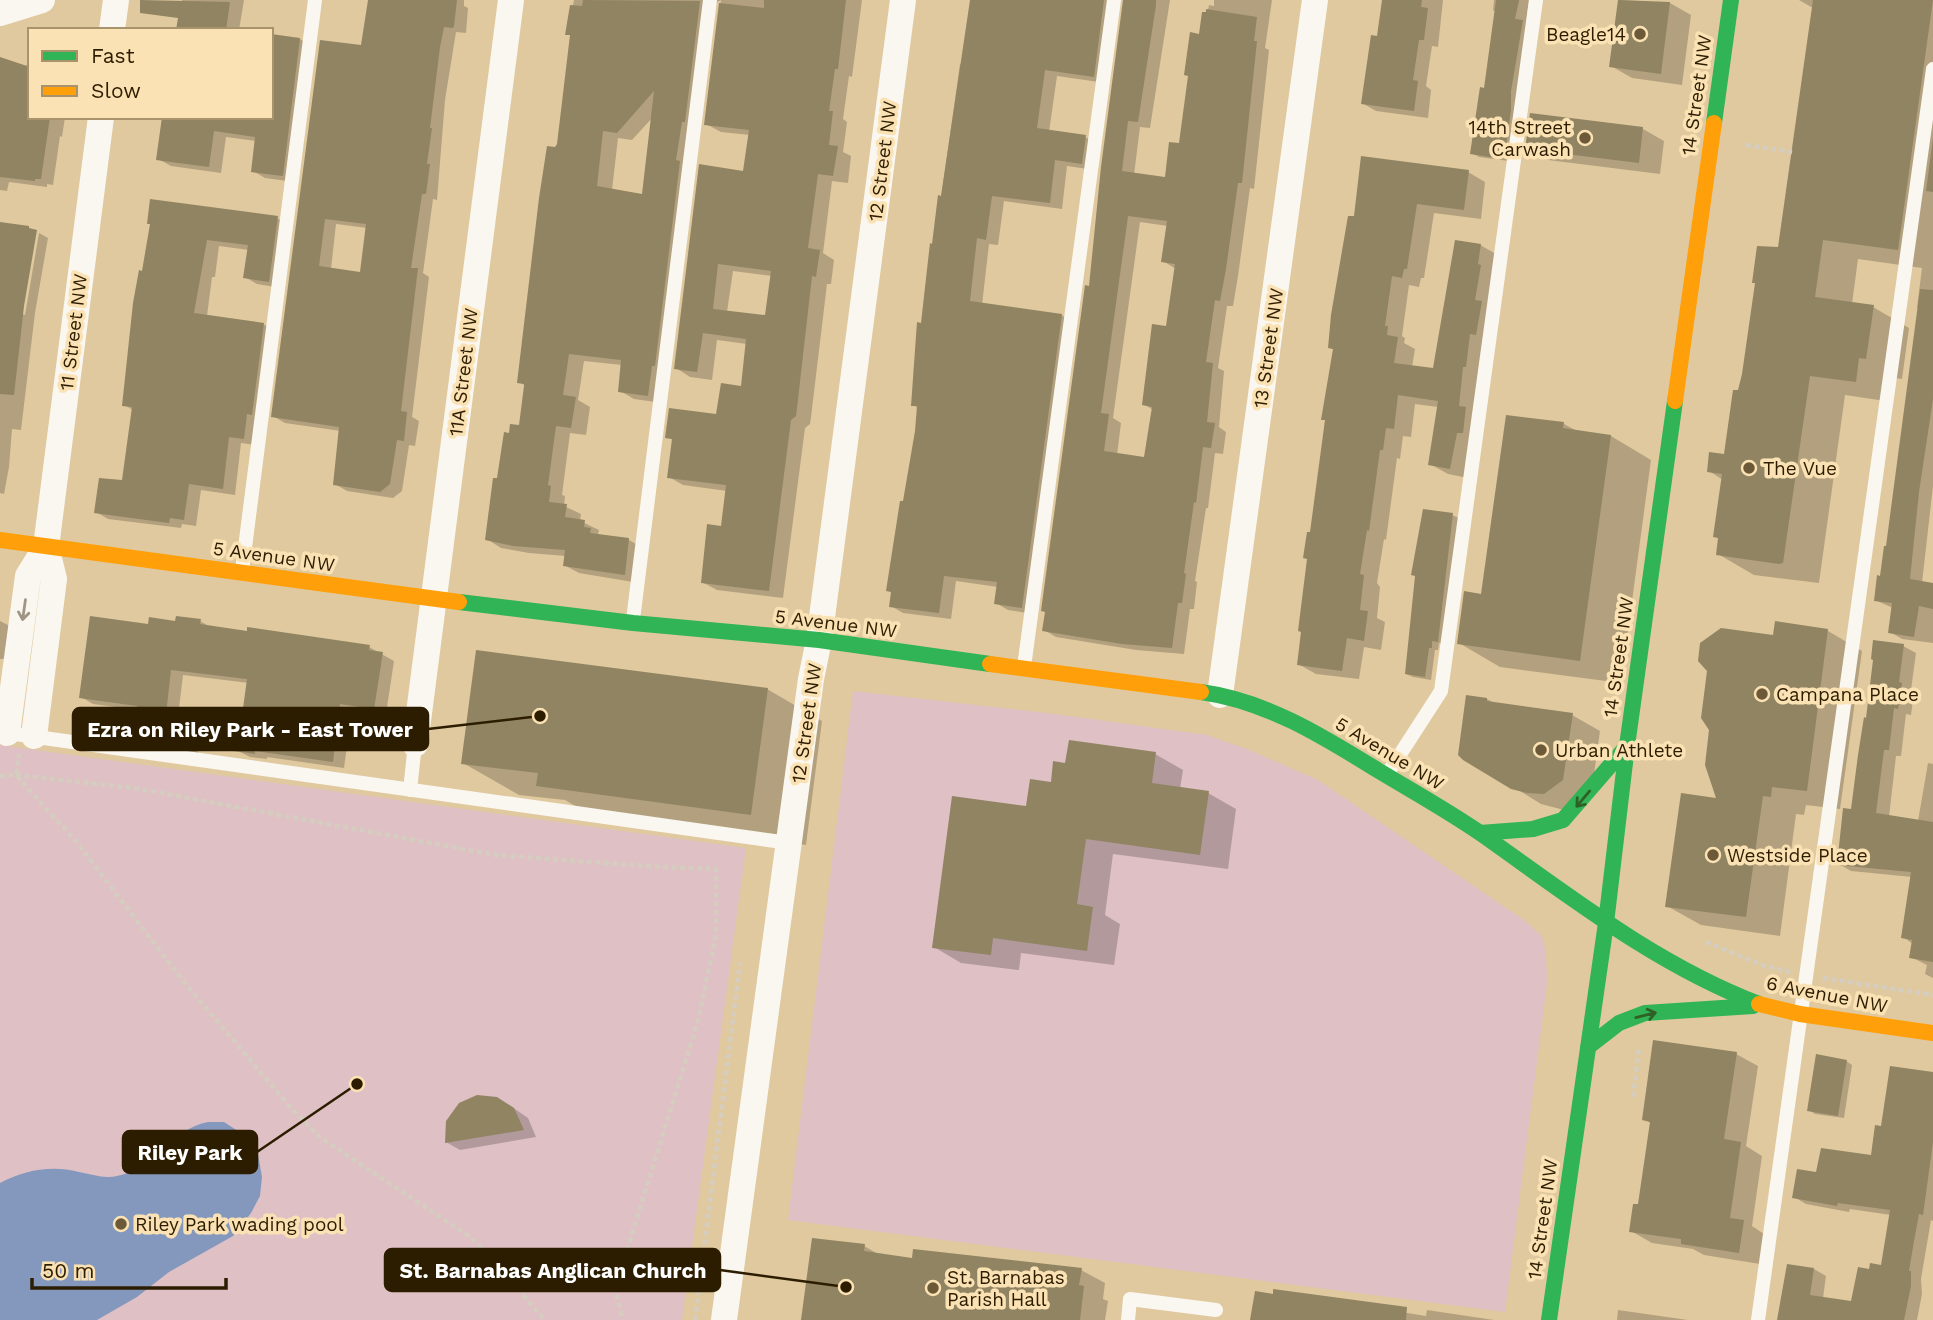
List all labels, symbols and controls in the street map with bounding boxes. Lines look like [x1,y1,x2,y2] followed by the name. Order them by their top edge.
[1546,23,1626,46] place label: Beagle14
[1632,26,1648,42] marker: Beagle14
[28,28,273,119] legend
[1677,33,1716,157] street label: 14 Street NW
[91,43,135,68] text: Fast
[91,78,141,103] text: Slow
[864,100,901,222] street label: 12 Street NW
[1469,116,1571,161] place label: 14th Street Carwash
[1577,130,1593,146] marker: 14th Street Carwash
[55,273,92,392] street label: 11 Street NW
[1249,287,1288,410] street label: 13 Street NW
[444,307,483,437] street label: 11A Street NW
[1763,457,1837,480] place label: The Vue
[1741,460,1757,476] marker: The Vue
[212,537,336,576] street label: 5 Avenue NW
[1599,595,1638,719] street label: 14 Street NW
[17,598,30,621] one-way arrow
[774,605,898,642] street label: 5 Avenue NW
[787,662,826,785] street label: 12 Street NW
[1776,683,1919,706] place label: Campana Place
[1754,686,1770,702] marker: Campana Place
[73,708,428,750] callout: Ezra on Riley Park - East Tower
[1331,712,1448,795] street label: 5 Avenue NW
[87,717,413,742] text: Ezra on Riley Park - East Tower
[1555,739,1683,762] place label: Urban Athlete
[1533,742,1549,758] marker: Urban Athlete
[1575,789,1591,807] one-way arrow
[1727,844,1868,867] place label: Westside Place
[1705,847,1721,863] marker: Westside Place
[1764,971,1890,1018] street label: 6 Avenue NW
[1634,1008,1657,1021] one-way arrow
[123,1131,257,1173] callout: Riley Park
[138,1140,243,1165] text: Riley Park
[1523,1157,1562,1281] street label: 14 Street NW
[135,1213,344,1236] place label: Riley Park wading pool
[113,1216,129,1232] marker: Riley Park wading pool
[32,1246,226,1290] scale bar
[385,1249,720,1291] callout: St. Barnabas Anglican Church
[42,1258,94,1283] text: 50 m
[400,1258,706,1283] text: St. Barnabas Anglican Church
[947,1266,1065,1311] place label: St. Barnabas Parish Hall
[925,1280,941,1296] marker: St. Barnabas Parish Hall

